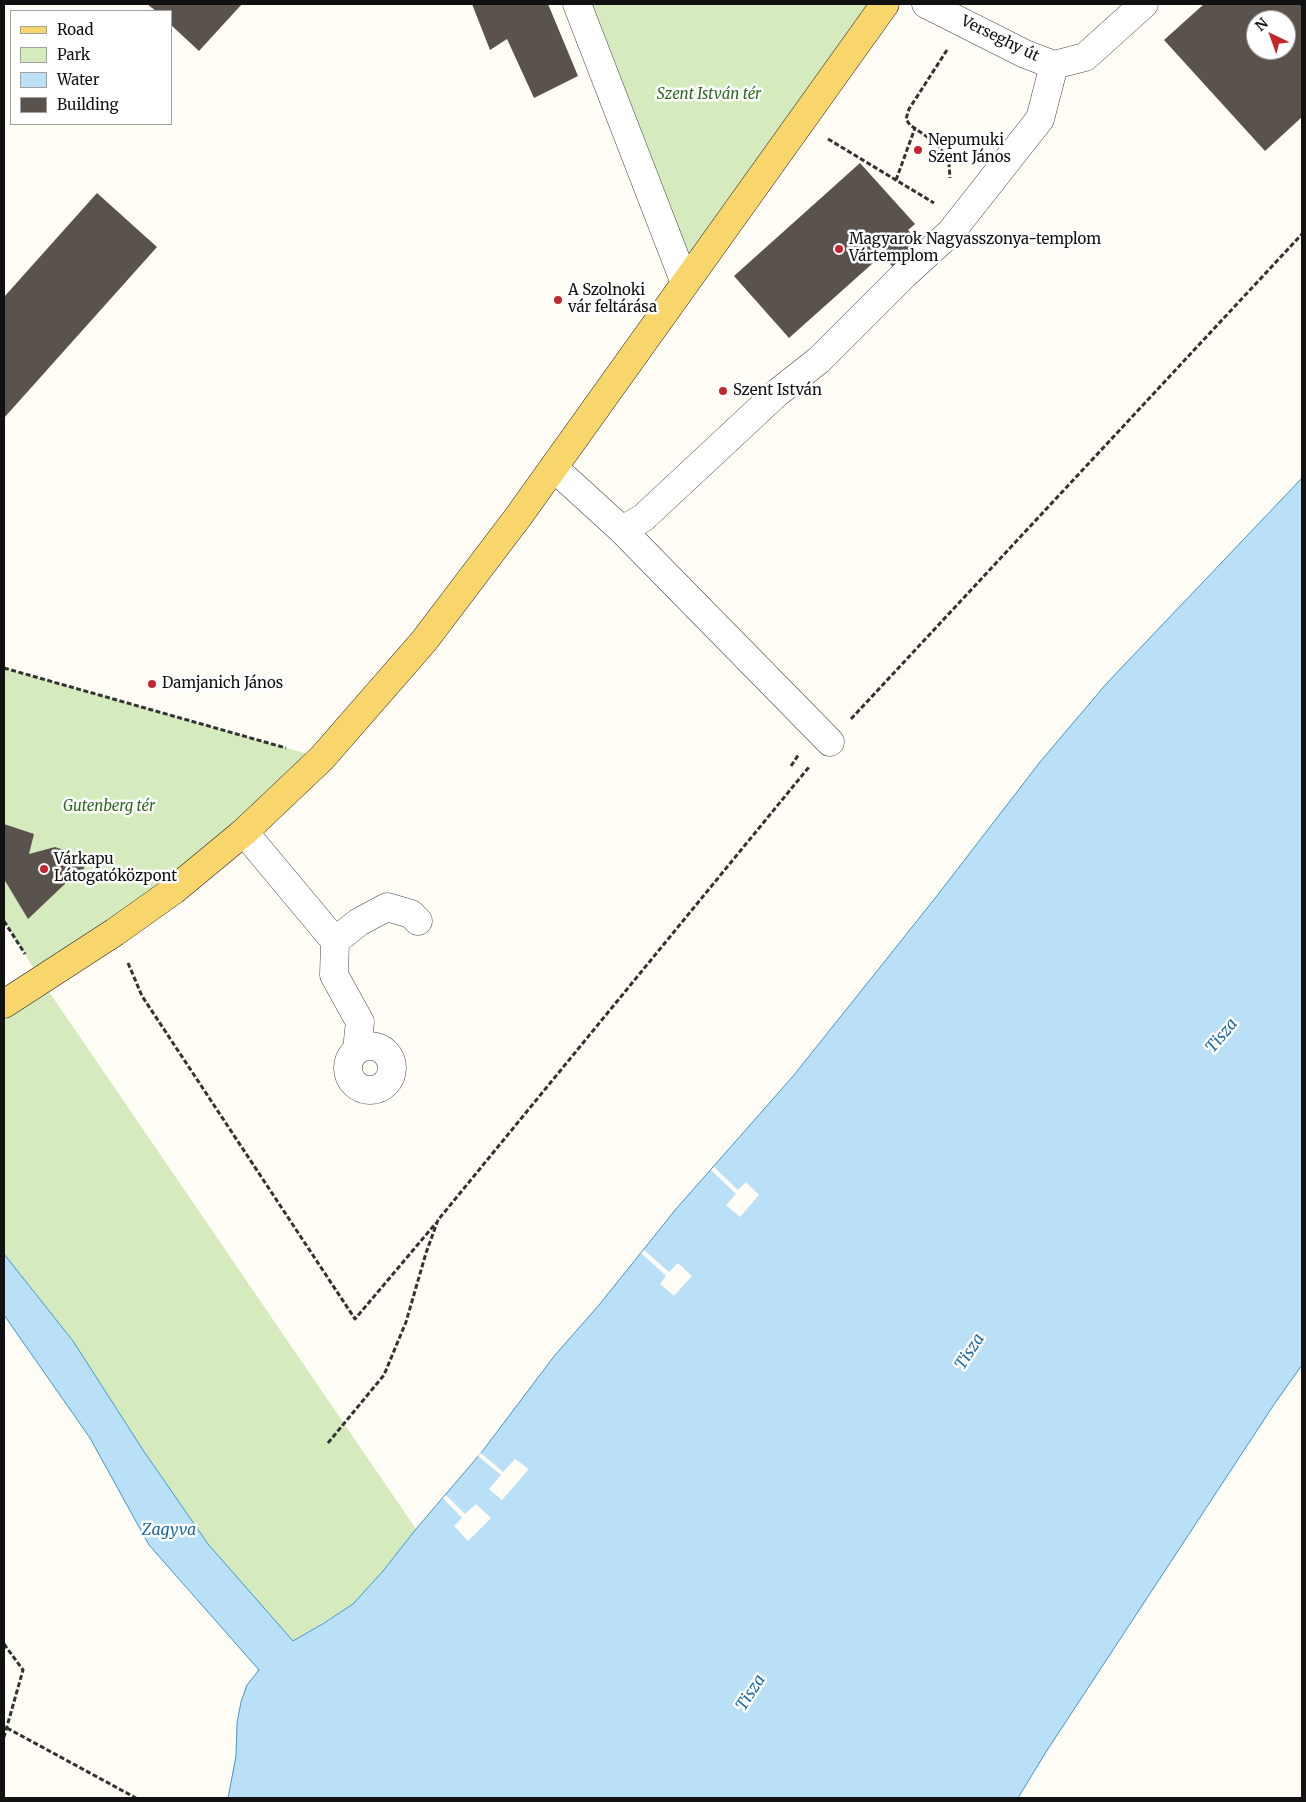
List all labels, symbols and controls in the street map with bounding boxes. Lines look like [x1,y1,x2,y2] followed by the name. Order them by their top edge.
[10,10,172,125] legend
[1246,10,1296,60] north arrow
[958,12,1042,66] street label: Verseghy út
[1251,14,1272,35] text: N
[57,20,93,39] text: Road
[57,45,90,64] text: Park
[57,70,99,89] text: Water
[657,86,761,104] park label: Szent István tér
[57,95,119,114] text: Building
[928,132,1011,167] place label: Nepumuki Szent János
[912,144,924,156] marker: Nepumuki Szent János
[849,231,1101,266] place label: Magyarok Nagyasszonya-templom Vártemplom
[833,243,845,255] marker: Magyarok Nagyasszonya-templom Vártemplom
[568,282,657,317] place label: A Szolnoki vár feltárása
[552,294,564,306] marker: A Szolnoki vár feltárása
[733,382,822,400] place label: Szent István
[717,385,729,397] marker: Szent István
[162,675,283,693] place label: Damjanich János
[146,678,158,690] marker: Damjanich János
[63,798,155,816] park label: Gutenberg tér
[54,851,177,886] place label: Várkapu Látogatóközpont
[38,863,50,875] marker: Várkapu Látogatóközpont
[1202,1015,1242,1057] water label: Tisza
[951,1330,989,1374] water label: Tisza
[142,1520,196,1540] water label: Zagyva
[732,1671,770,1715] water label: Tisza

